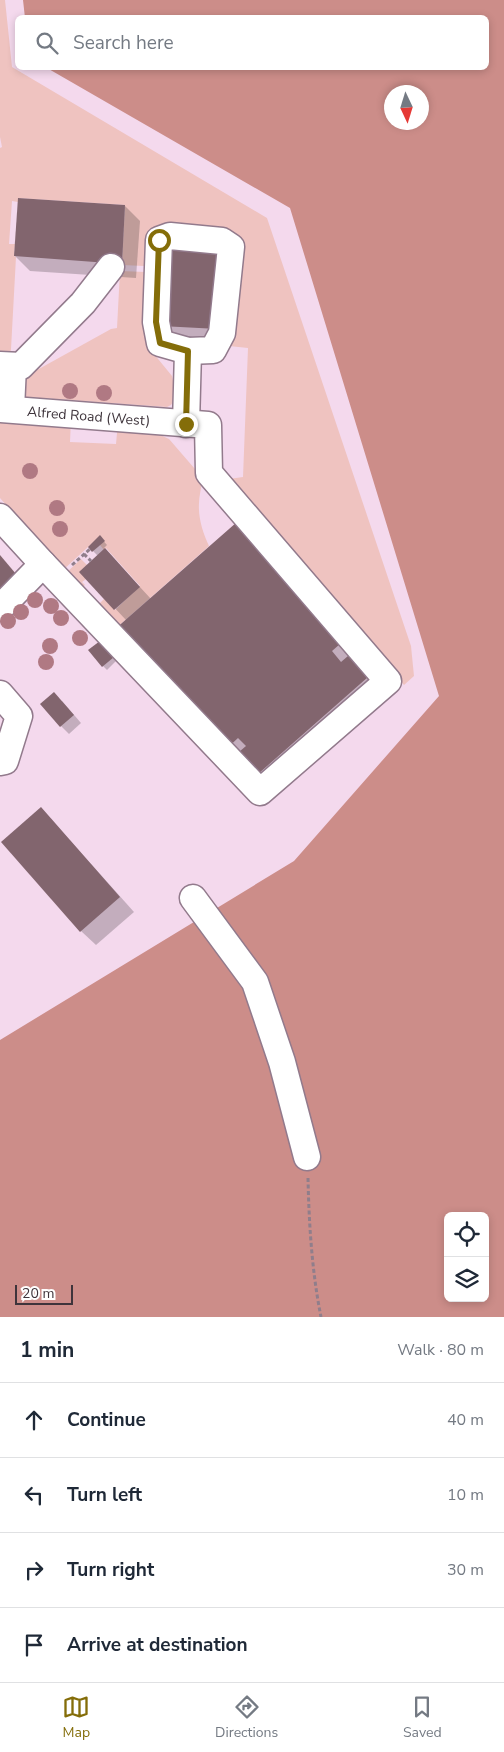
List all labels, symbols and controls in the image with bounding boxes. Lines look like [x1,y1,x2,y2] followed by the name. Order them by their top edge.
[15,15,489,70] search box
[33,29,61,57] icon: search
[73,30,174,56] text: Search here
[384,85,429,130] north arrow
[148,229,171,252] route start
[26,402,151,430] street label: Alfred Road (West)
[175,413,198,436] route end
[444,1212,489,1302] map controls
[444,1212,489,1257] button: locate
[444,1257,489,1302] button: layers
[15,1282,72,1305] scale bar
[22,1284,54,1303] text: 20 m
[20,1336,74,1364] text: 1 min
[397,1339,484,1361] text: Walk · 80 m
[20,1406,48,1434] icon: ahead
[67,1407,146,1433] text: Continue
[447,1409,484,1431] text: 40 m
[20,1481,48,1509] icon: left
[67,1482,142,1508] text: Turn left
[447,1484,484,1506] text: 10 m
[20,1556,48,1584] icon: right
[67,1557,154,1583] text: Turn right
[447,1559,484,1581] text: 30 m
[20,1631,48,1659] icon: arrive
[67,1632,248,1658] text: Arrive at destination
[62,1693,90,1742] tab: Map
[215,1693,278,1742] tab: Directions
[403,1693,442,1742] tab: Saved

